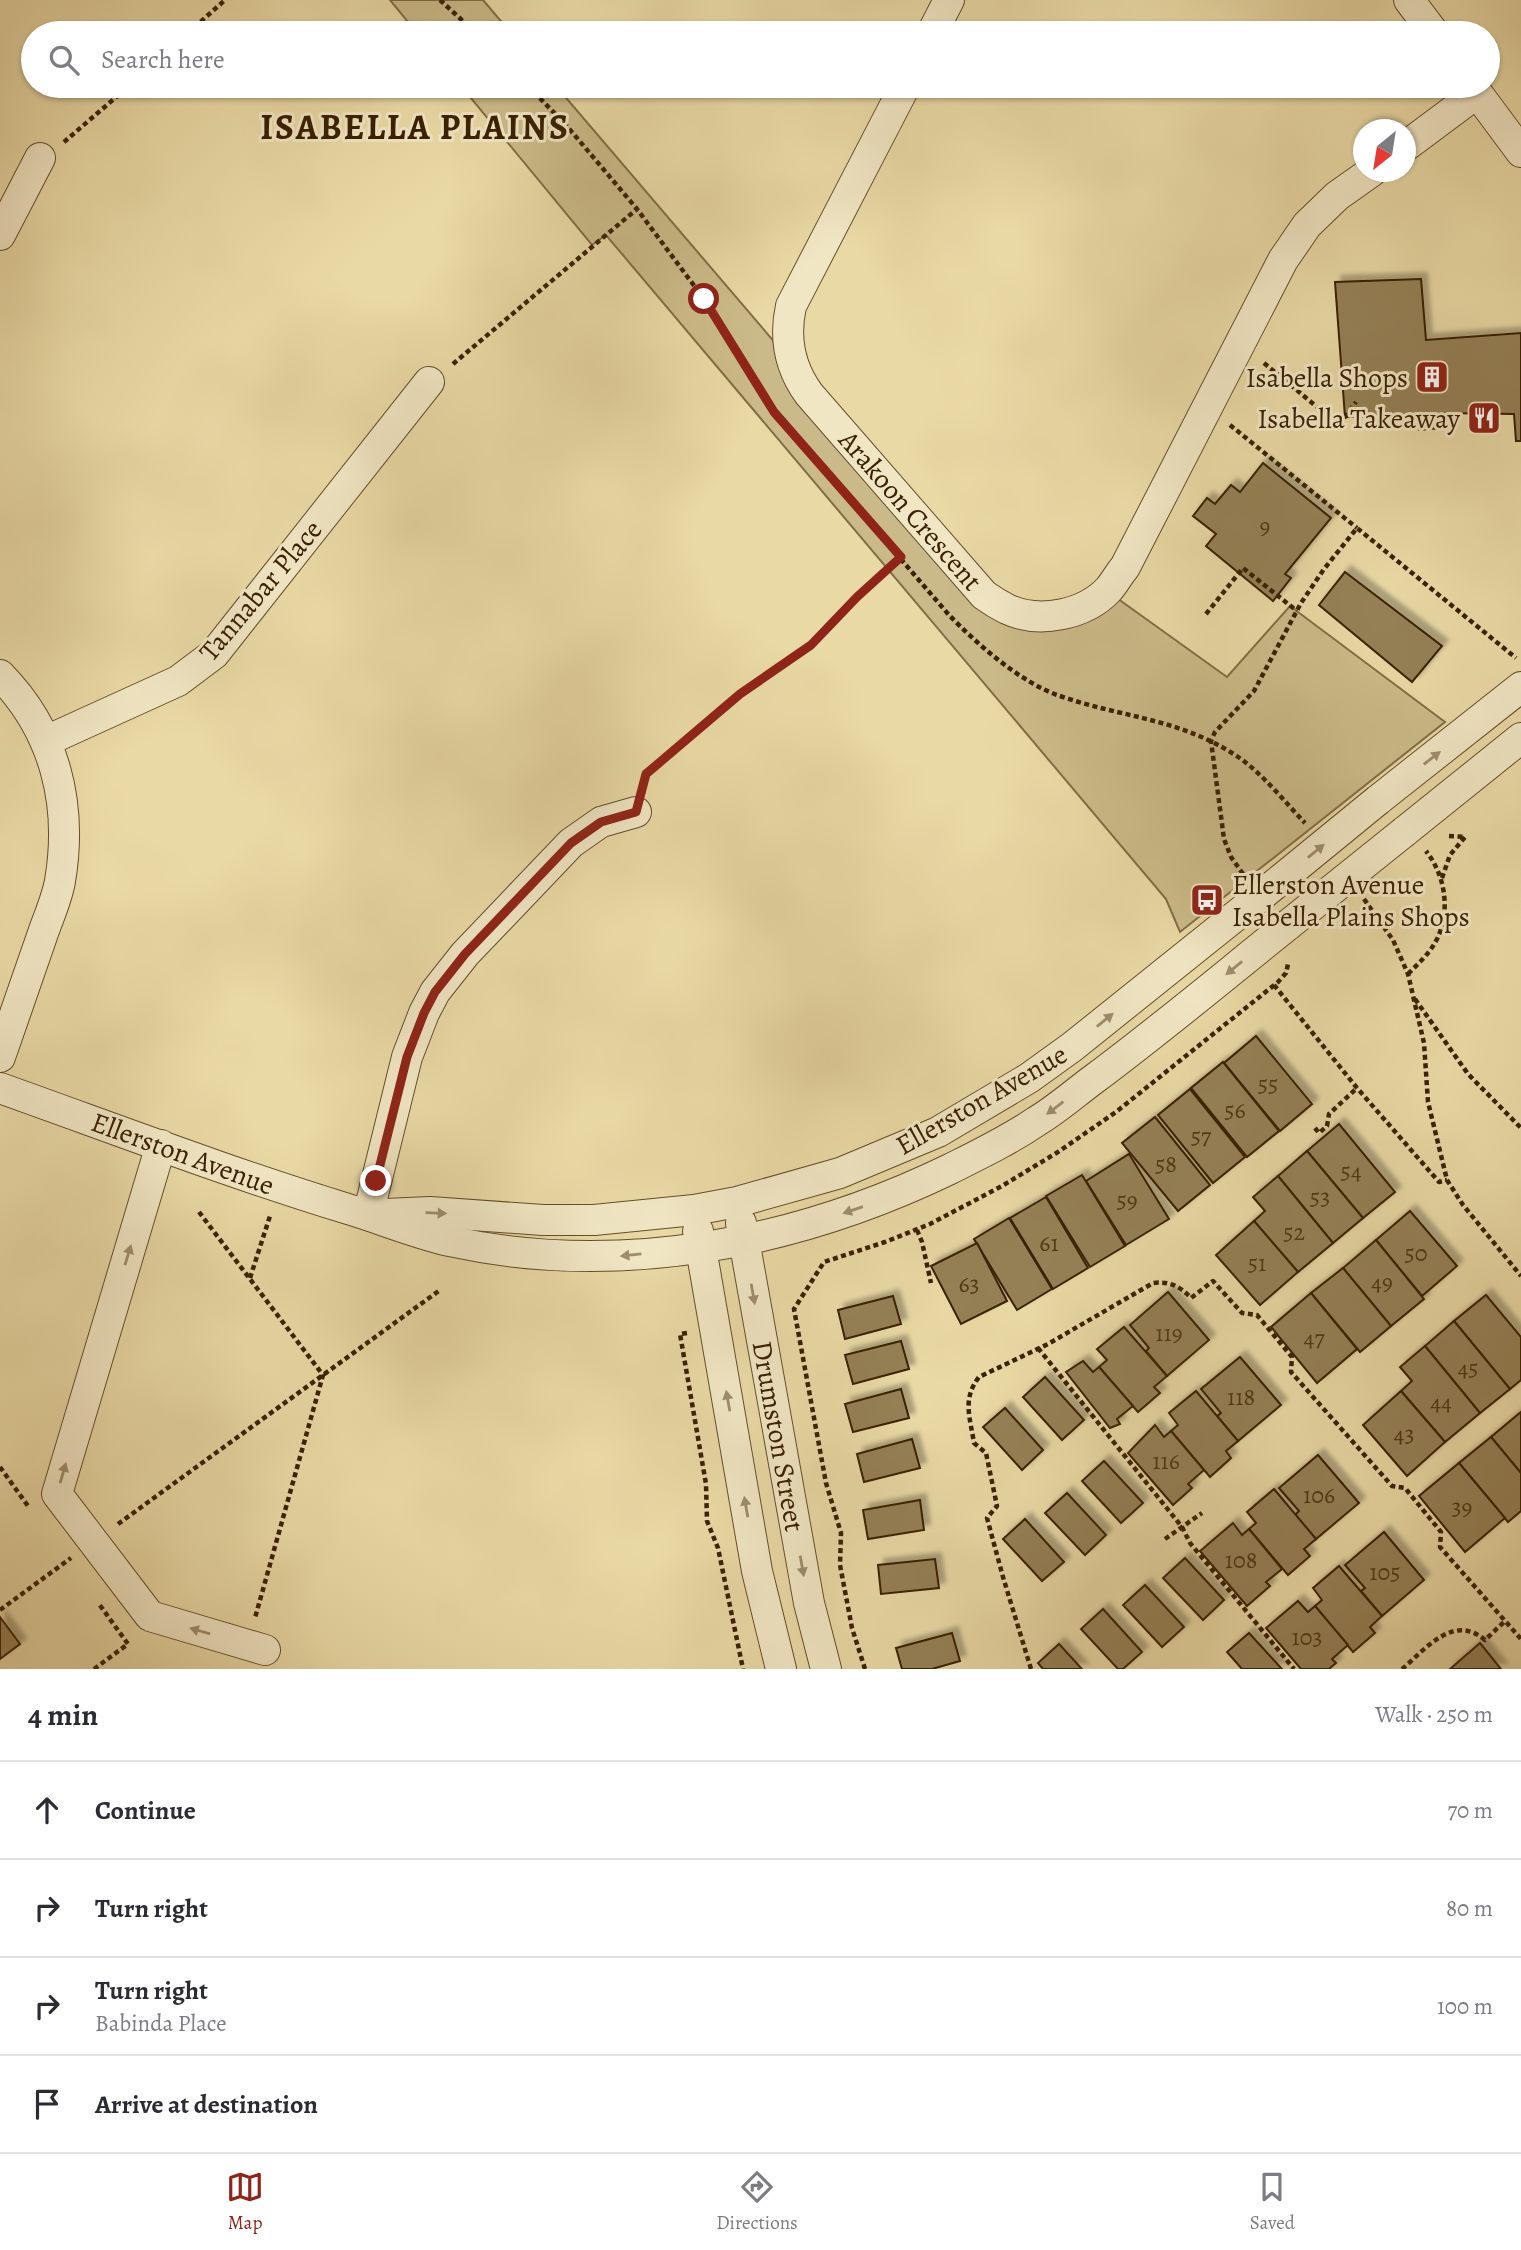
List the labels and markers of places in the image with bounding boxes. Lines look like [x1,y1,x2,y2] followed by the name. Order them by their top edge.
[1413,358,1451,396] building icon: Isabella Shops
[1246,359,1408,397] place label: Isabella Shops
[1465,399,1503,437] restaurant icon: Isabella Takeaway
[1257,400,1461,438] place label: Isabella Takeaway
[1232,866,1470,936] place label: Ellerston Avenue Isabella Plains Shops
[1188,881,1226,919] bus stop icon: Ellerston Avenue Isabella Plains Shops

